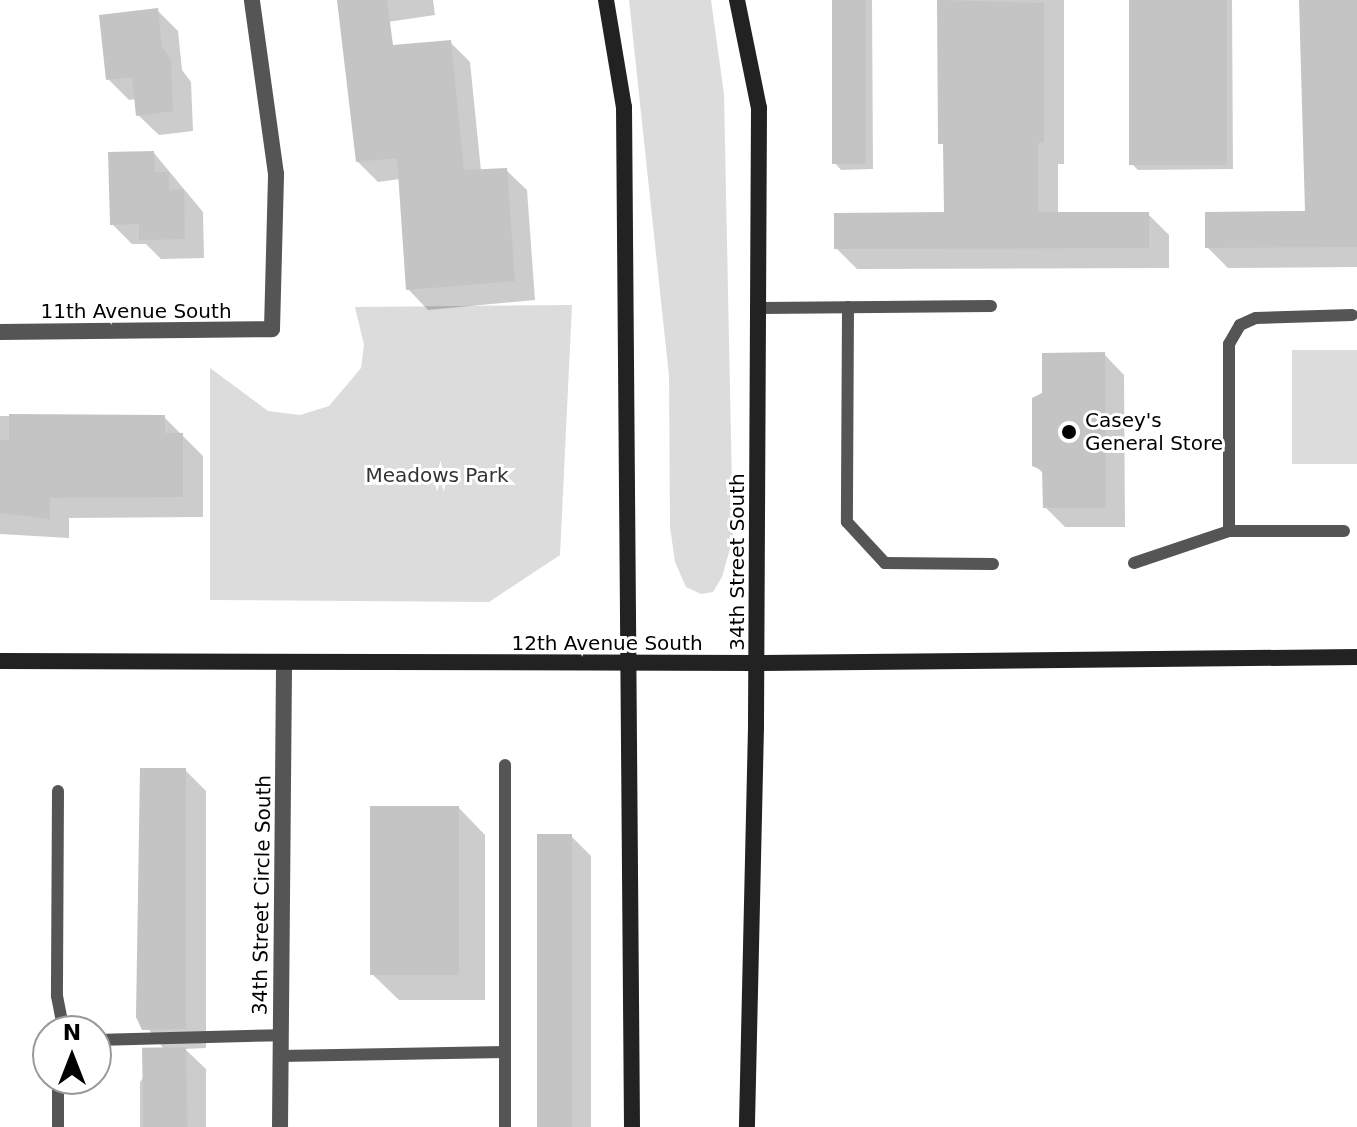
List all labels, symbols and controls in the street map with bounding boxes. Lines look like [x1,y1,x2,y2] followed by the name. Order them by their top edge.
[40,299,232,323] street label: 11th Avenue South
[1085,408,1223,455] place label: Casey's General Store
[1060,423,1078,441] marker: Casey's General Store
[365,463,509,487] park label: Meadows Park
[725,473,749,651] street label: 34th Street South
[511,631,703,655] street label: 12th Avenue South
[248,775,276,1015] street label: 34th Street Circle South
[32,1015,112,1095] north arrow
[63,1020,81,1045] text: N

